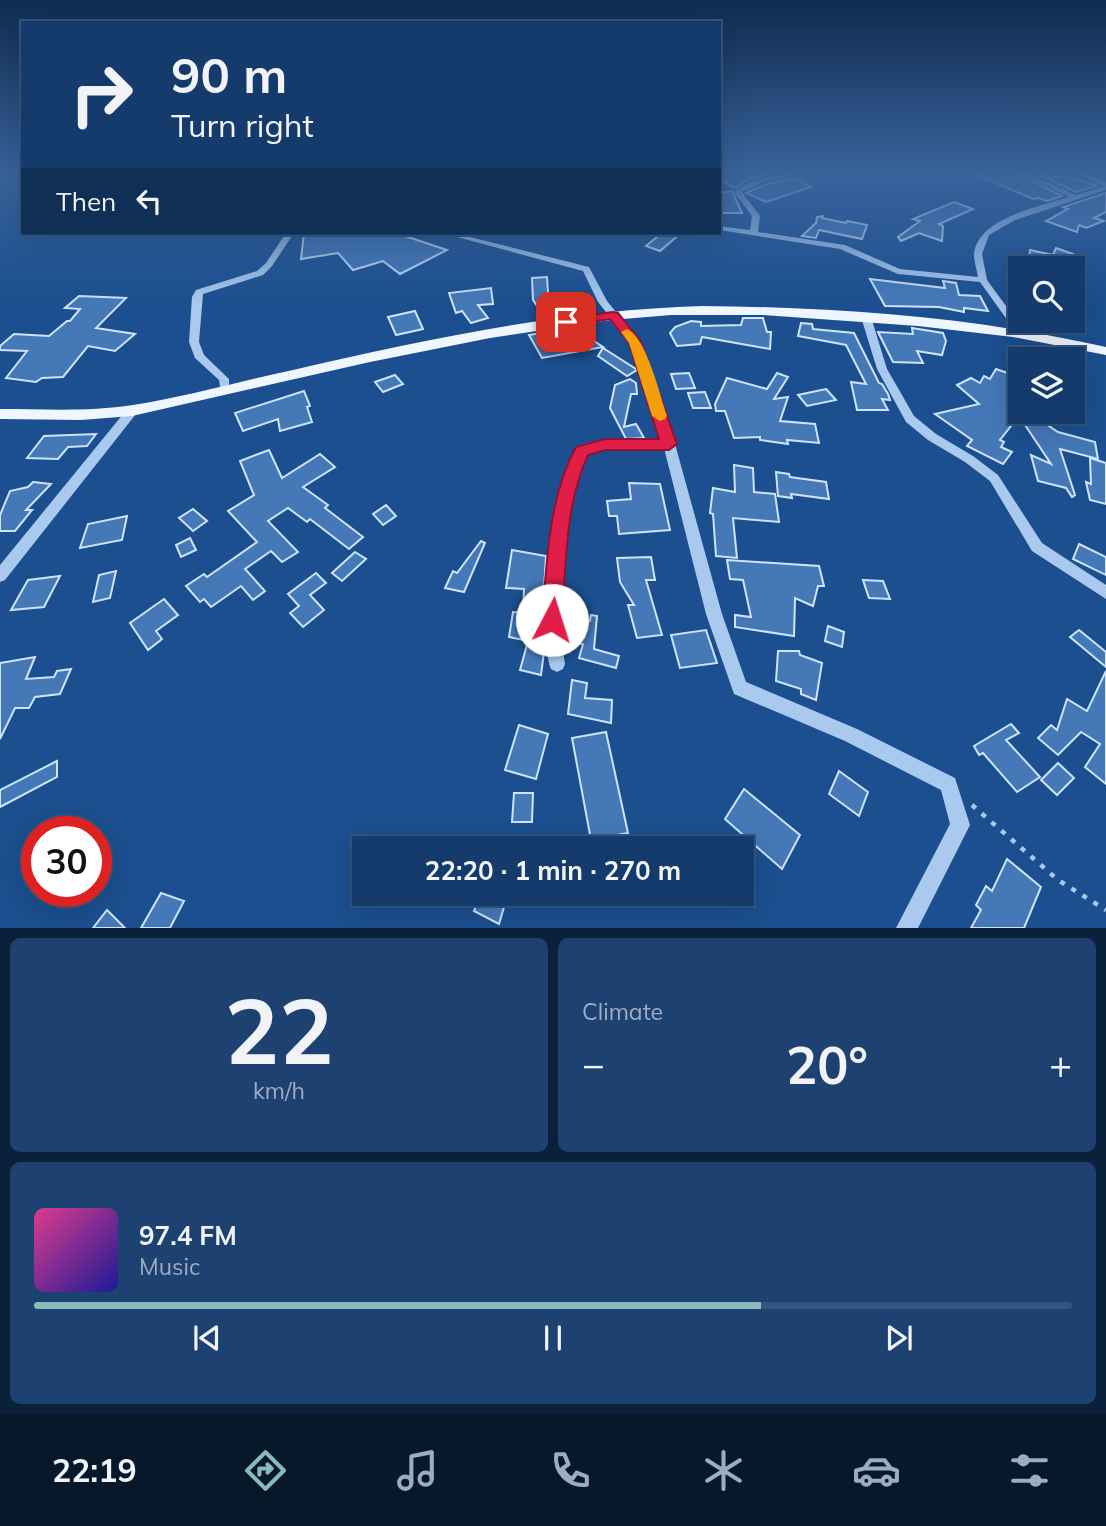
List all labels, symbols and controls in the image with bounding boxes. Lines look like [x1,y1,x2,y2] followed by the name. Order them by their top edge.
[171,44,287,105] text: 90 m
[56,49,147,140] icon: right
[171,105,314,145] text: Turn right
[130,182,168,220] icon: left
[56,185,116,218] text: Then
[1008,256,1085,424] map controls
[1008,256,1085,333] button: search
[536,292,596,352] pin
[547,303,585,341] icon: arrive
[1008,347,1085,424] button: layers
[515,583,589,657] position arrow
[21,816,112,907] speed limit sign: 30
[425,854,681,887] text: 22:20 · 1 min · 270 m
[224,973,334,1087] text: 22
[582,997,663,1026] text: Climate
[786,1032,868,1097] text: 20°
[582,1040,605,1088] text: −
[1049,1040,1072,1088] text: +
[253,1076,305,1105] text: km/h
[139,1219,237,1252] text: 97.4 FM
[139,1252,200,1281] text: Music
[188,1319,226,1357] icon: previous
[534,1319,572,1357] icon: pause
[880,1319,918,1357] icon: next
[241,1446,290,1495] icon: directions
[393,1446,442,1495] icon: music
[546,1446,595,1495] icon: phone
[699,1446,748,1495] icon: climate
[852,1446,901,1495] icon: car
[1005,1446,1054,1495] icon: filters
[52,1450,137,1490] text: 22:19

